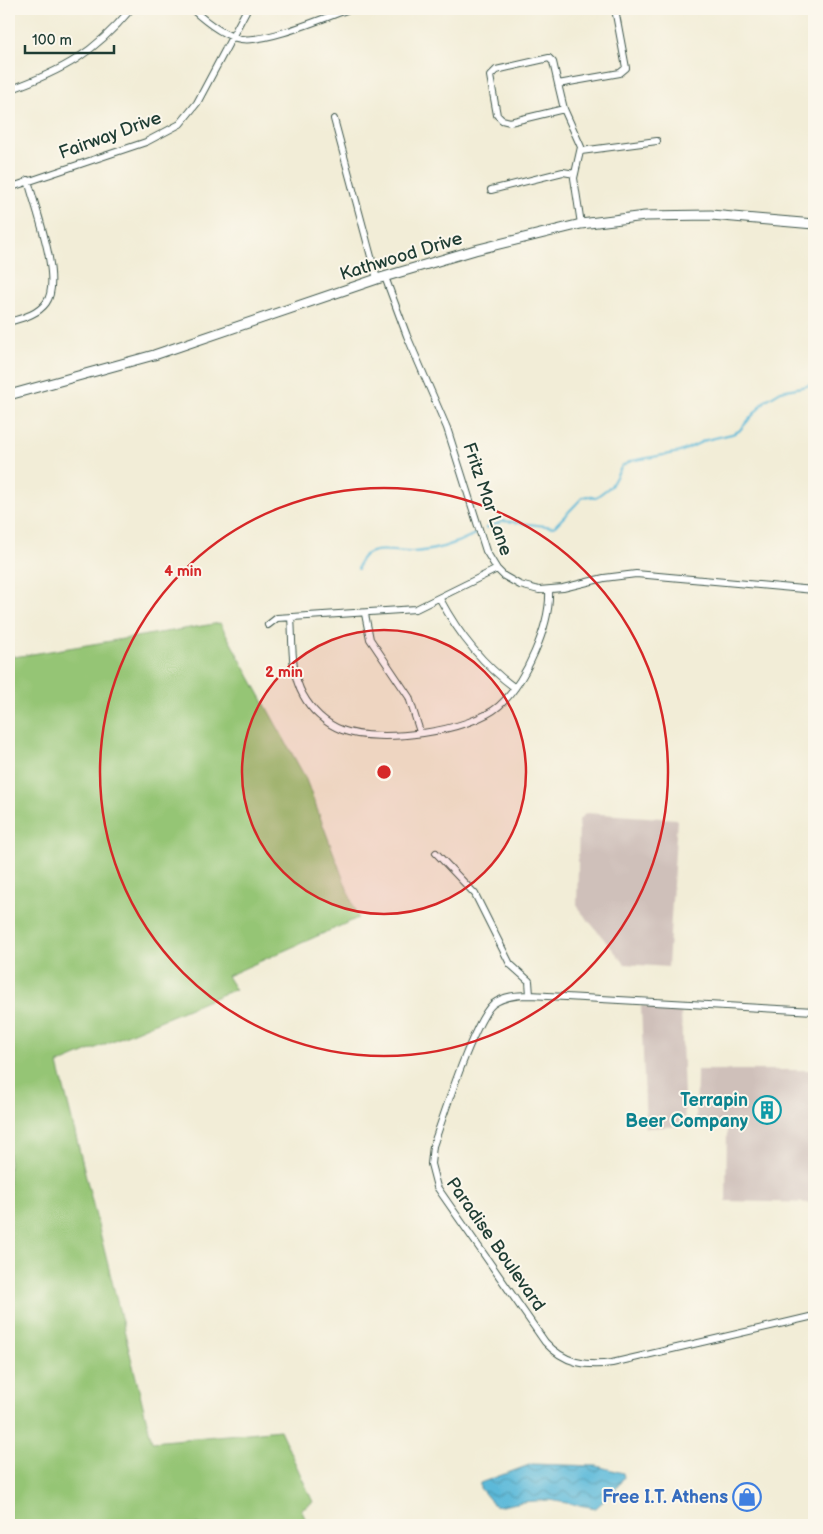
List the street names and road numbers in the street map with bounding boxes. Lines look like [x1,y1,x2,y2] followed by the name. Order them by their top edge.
[56,107,165,164] street label: Fairway Drive
[337,228,465,285] street label: Kathwood Drive
[458,440,517,559] street label: Fritz Mar Lane
[442,1174,550,1315] street label: Paradise Boulevard

